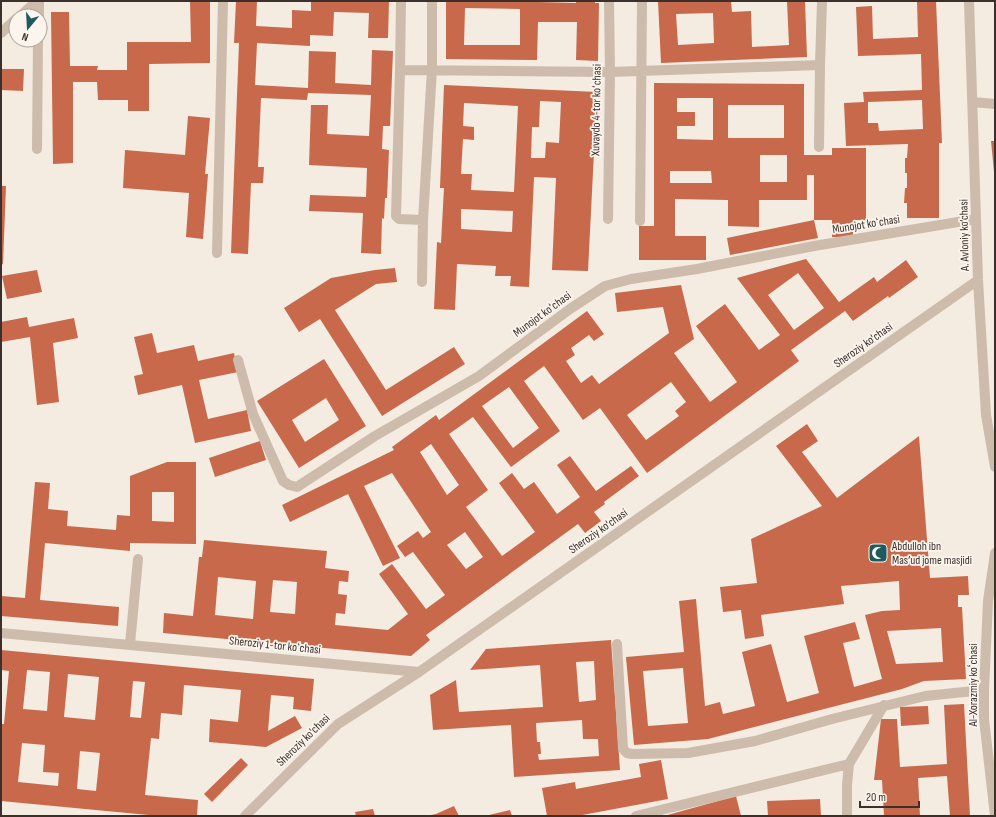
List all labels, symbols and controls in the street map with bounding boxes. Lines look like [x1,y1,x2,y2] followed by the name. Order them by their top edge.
[8,8,48,48] north arrow
[20,30,30,44] text: N
[588,64,605,157] street label: Xuvaydo 4-tor koʻchasi
[956,199,973,272] street label: A. Avloniy ko‘chasi
[831,212,901,237] street label: Munojot koʻchasi
[510,288,574,340] street label: Munojot koʻchasi
[831,320,896,371] street label: Sheroziy ko'chasi
[566,506,631,557] street label: Sheroziy ko'chasi
[891,539,972,568] place label: Abdulloh ibn Mas‘ud jome masjidi
[867,542,889,564] mosque icon: Abdulloh ibn Mas‘ud jome masjidi
[228,633,321,658] street label: Sheroziy 1-tor koʻchasi
[966,643,981,728] street label: Al-Xorazmiy koʻchasi
[273,711,333,770] street label: Sheroziy ko'chasi
[860,783,919,809] scale bar
[866,790,886,805] text: 20 m

